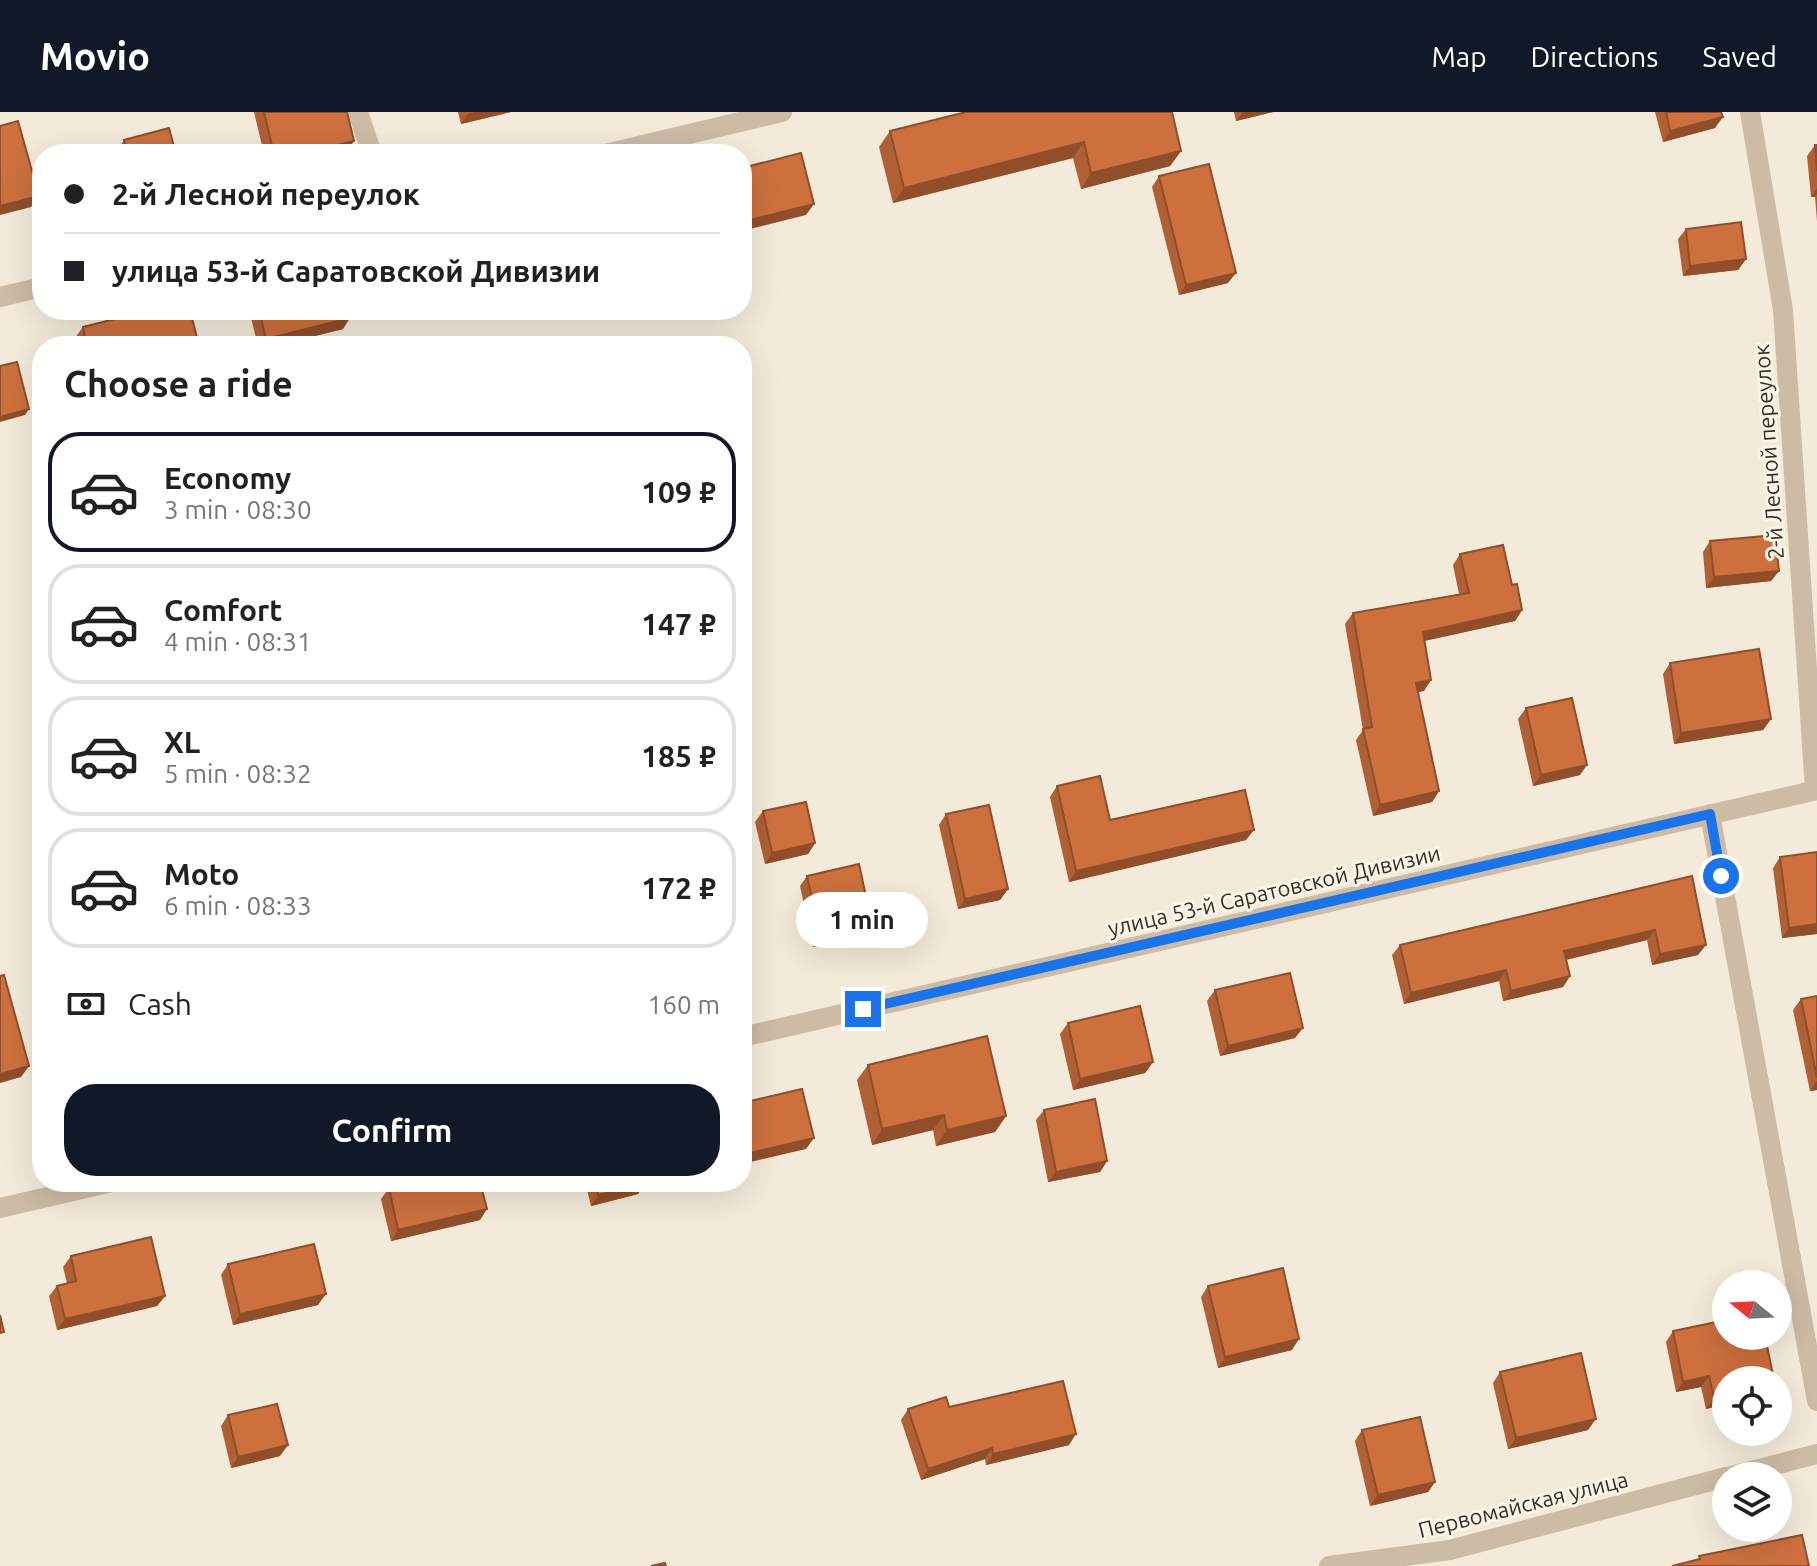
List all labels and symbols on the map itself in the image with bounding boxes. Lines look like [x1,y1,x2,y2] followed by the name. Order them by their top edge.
[1748,344,1788,560] street label: 2-й Лесной переулок
[1105,840,1443,940] street label: улица 53-й Саратовской Дивизии
[1703,858,1739,894] route start
[797,893,929,949] callout: 1 min
[845,991,881,1027] route end
[1712,1270,1792,1350] north arrow
[1415,1466,1631,1542] street label: Первомайская улица

